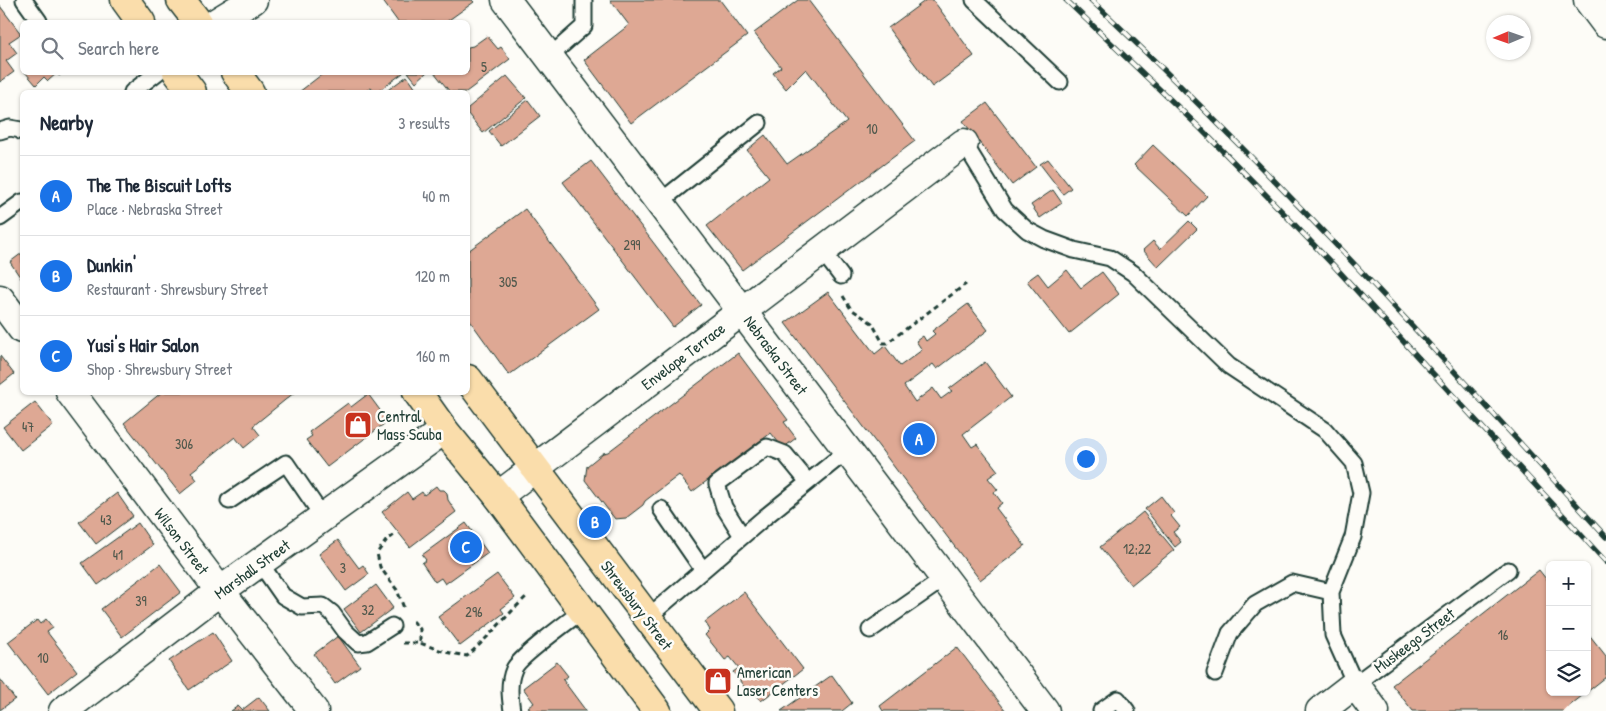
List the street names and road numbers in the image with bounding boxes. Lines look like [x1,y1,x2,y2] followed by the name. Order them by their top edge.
[739,311,813,400] street label: Nebraska Street
[637,317,730,395] street label: Envelope Terrace
[150,503,215,579] street label: Wilson Street
[210,534,295,604] street label: Marshall Street
[596,556,678,655] street label: Shrewsbury Street
[1369,602,1459,678] street label: Muskeego Street

